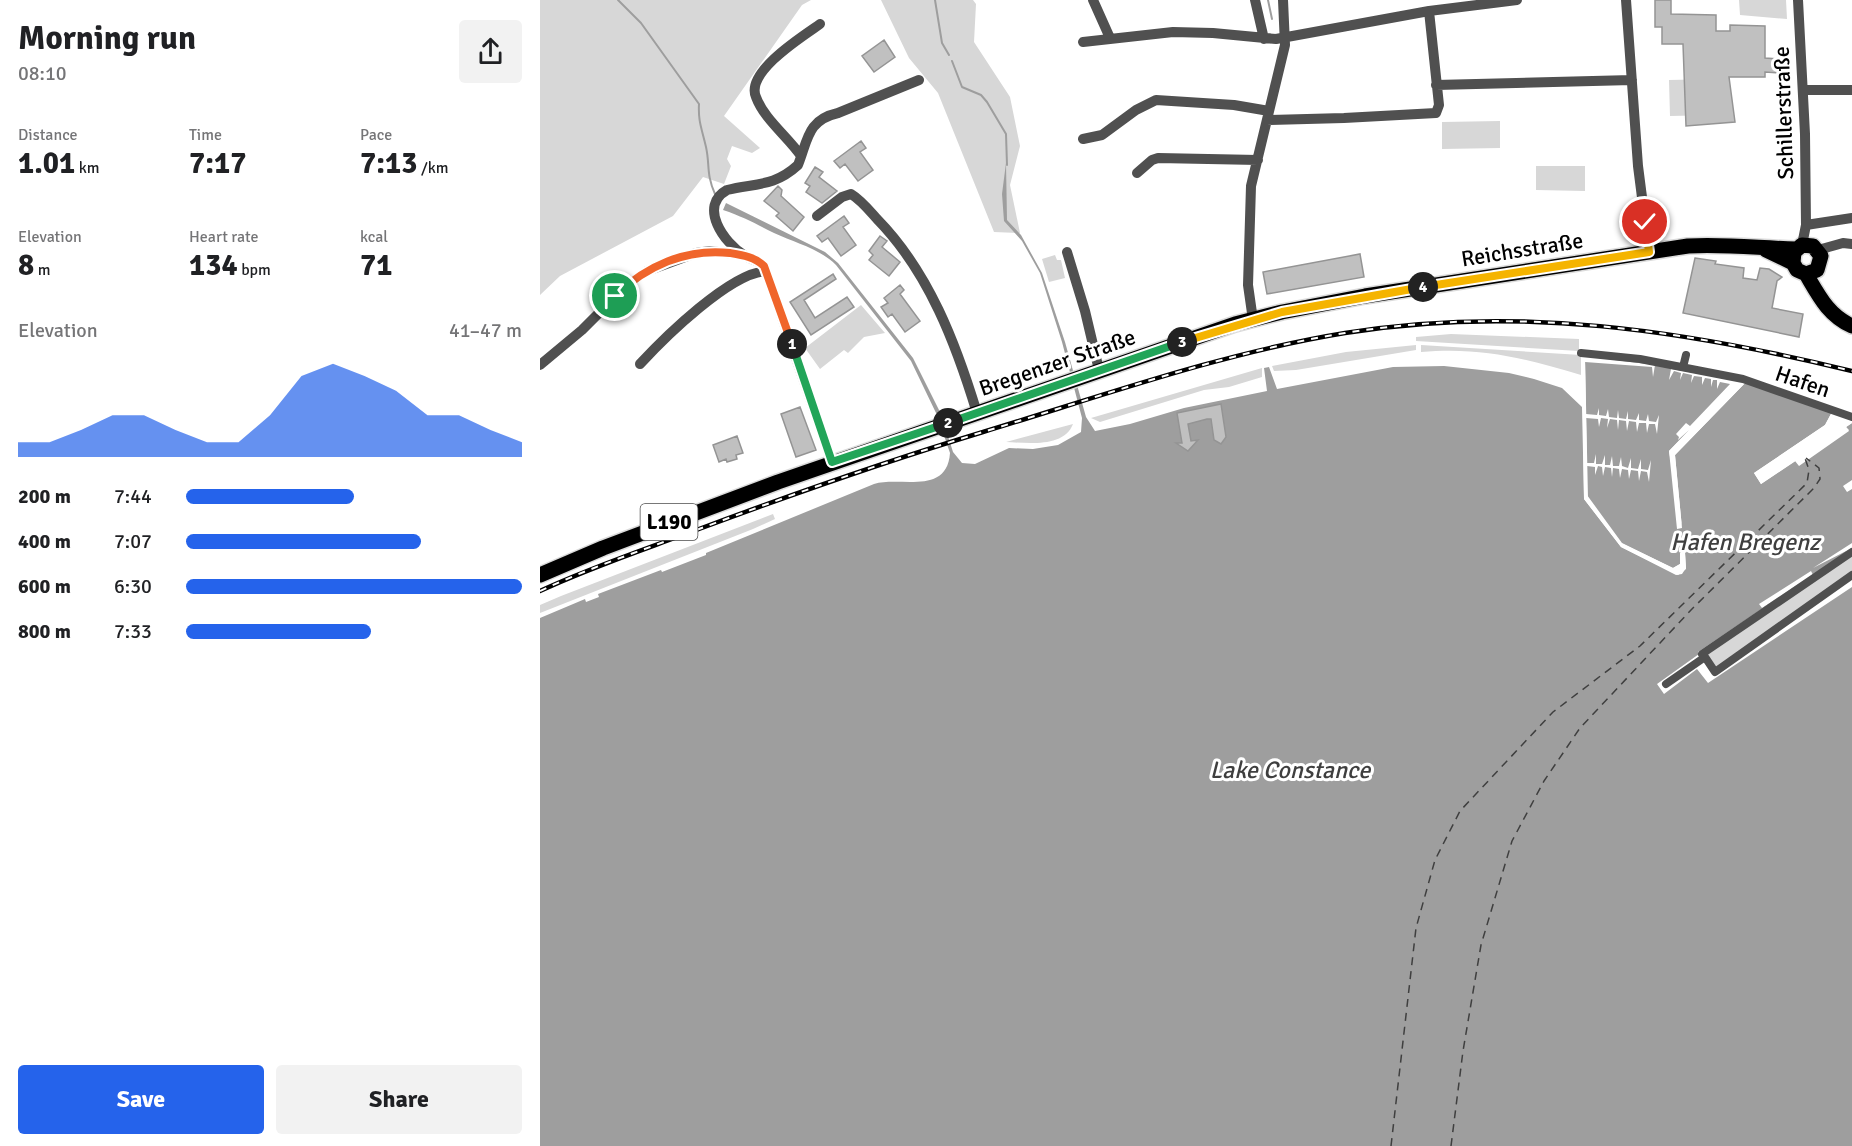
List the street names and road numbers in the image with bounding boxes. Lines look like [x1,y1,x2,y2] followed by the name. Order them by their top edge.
[1768,46,1799,180] street label: Schillerstraße
[1459,227,1585,272] street label: Reichsstraße
[975,323,1139,402] street label: Bregenzer Straße
[1772,360,1834,403] street label: Hafen
[640,504,698,540] road number: L190

